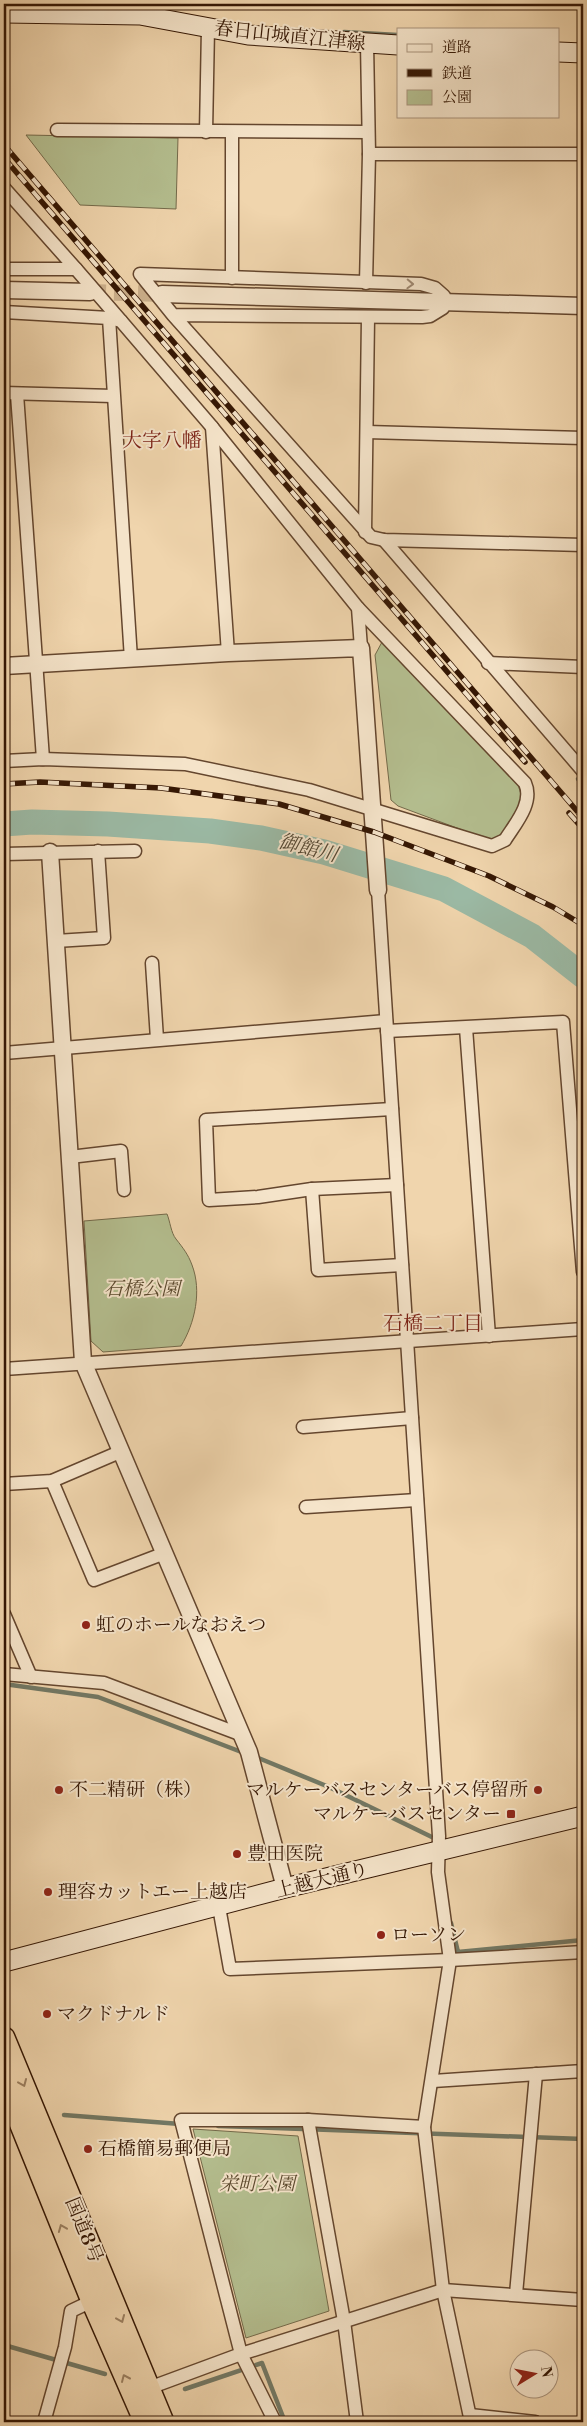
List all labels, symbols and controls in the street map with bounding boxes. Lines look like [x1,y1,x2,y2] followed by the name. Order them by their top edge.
[213,16,367,56] street label: 春日山城直江津線
[397,28,560,118] legend
[442,38,472,57] text: 道路
[442,64,472,83] text: 鉄道
[442,88,472,107] text: 公園
[406,279,414,289] one-way arrow
[122,429,202,454] district label: 大字八幡
[276,830,342,869] water label: 御館川
[104,1277,183,1301] park label: 石橋公園
[383,1312,483,1337] district label: 石橋二丁目
[96,1613,266,1637] place label: 虹のホールなおえつ
[80,1619,92,1631] marker: 虹のホールなおえつ
[69,1778,202,1802] place label: 不二精研（株）
[246,1778,528,1802] place label: マルケーバスセンターバス停留所
[53,1784,65,1796] marker: 不二精研（株）
[532,1784,544,1796] marker: マルケーバスセンターバス停留所
[313,1802,501,1826] place label: マルケーバスセンター
[505,1808,517,1820] marker: マルケーバスセンター
[247,1842,323,1866] place label: 豊田医院
[231,1848,243,1860] marker: 豊田医院
[273,1857,371,1903] street label: 上越大通り
[58,1880,247,1904] place label: 理容カットエー上越店
[42,1886,54,1898] marker: 理容カットエー上越店
[391,1923,466,1947] place label: ローソン
[375,1929,387,1941] marker: ローソン
[57,2002,170,2026] place label: マクドナルド
[41,2008,53,2020] marker: マクドナルド
[17,2078,27,2087] one-way arrow
[98,2137,231,2161] place label: 石橋簡易郵便局
[82,2143,94,2155] marker: 石橋簡易郵便局
[219,2172,298,2196] park label: 栄町公園
[60,2194,108,2266] street label: 国道8号
[58,2224,69,2233] one-way arrow
[114,2314,125,2323] one-way arrow
[510,2348,560,2398] north arrow
[536,2365,556,2379] text: N
[121,2374,132,2383] one-way arrow

